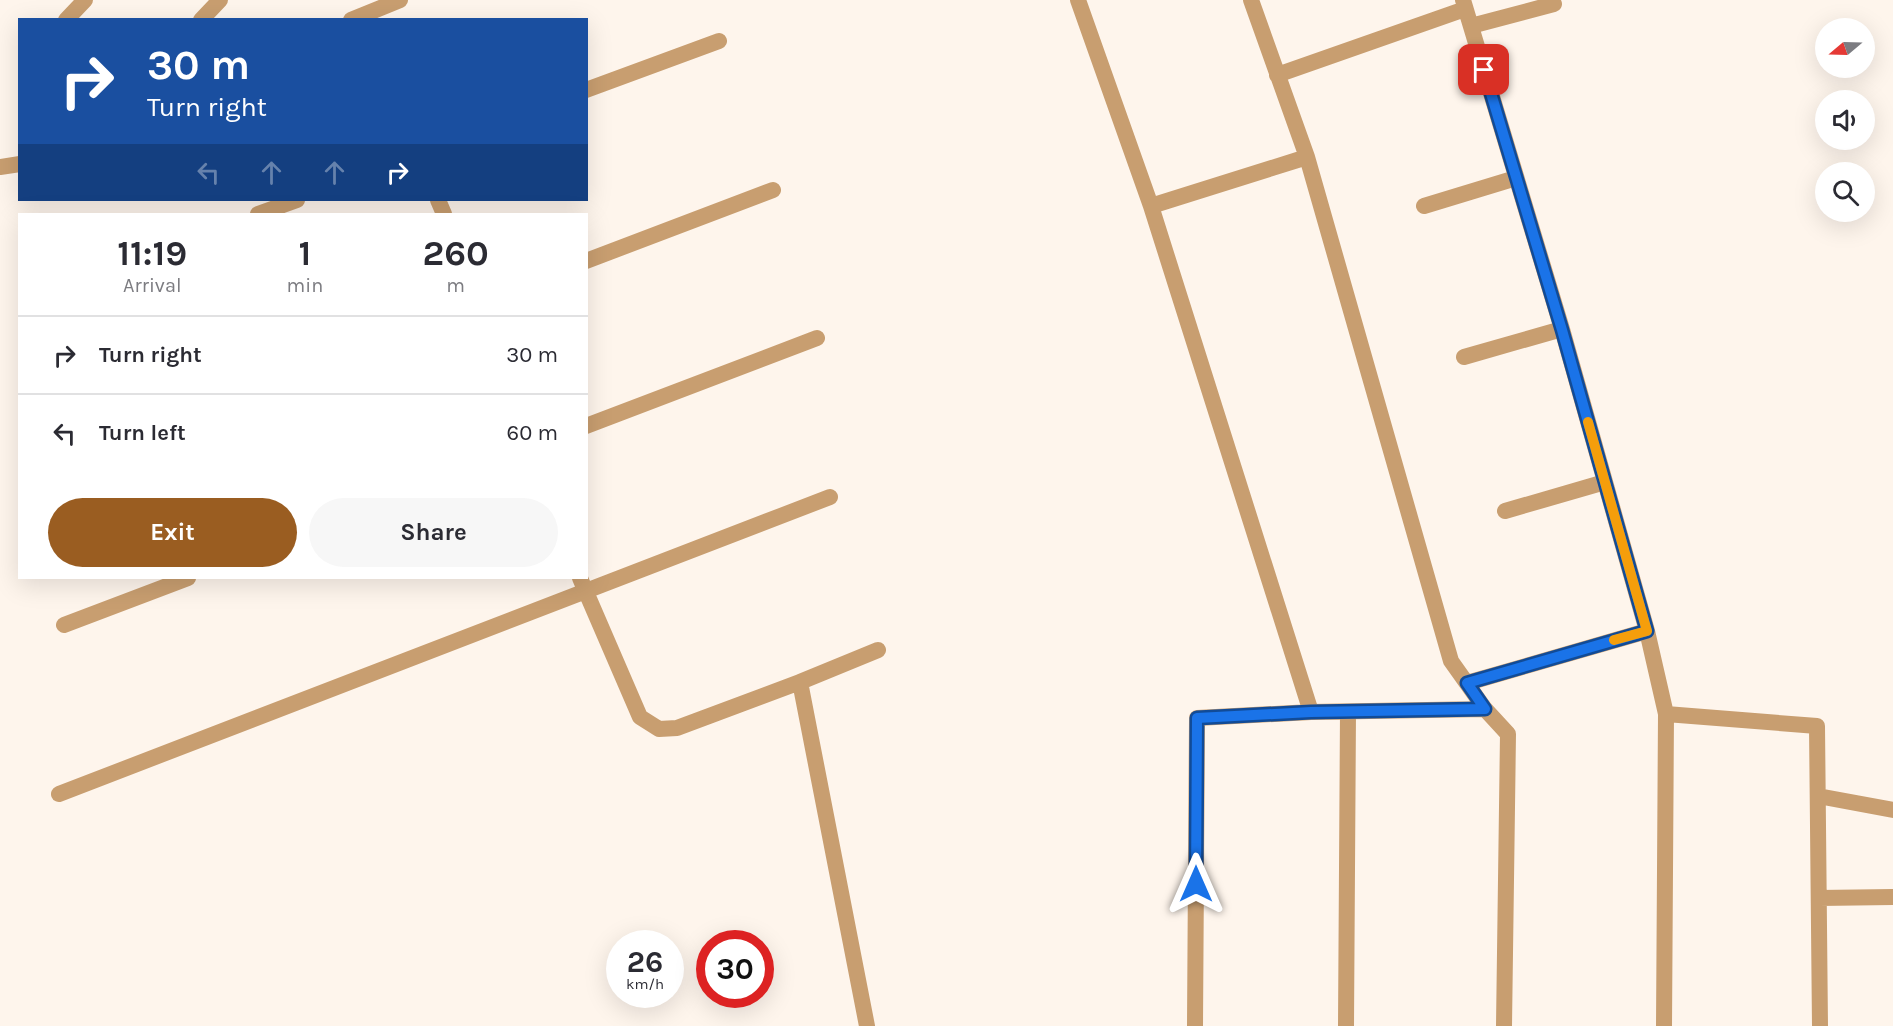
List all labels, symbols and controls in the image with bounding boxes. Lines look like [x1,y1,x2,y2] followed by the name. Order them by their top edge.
[1815,18,1875,78] north arrow
[1815,18,1875,222] map controls
[147,40,250,90] text: 30 m
[48,42,126,120] icon: right
[1458,44,1509,95] pin
[1467,53,1500,86] icon: arrive
[1815,90,1875,150] button: sound
[147,91,267,123] text: Turn right
[192,156,225,189] icon: left
[255,156,288,189] icon: ahead
[318,156,351,189] icon: ahead
[381,156,414,189] icon: right
[1815,162,1875,222] button: search
[117,232,187,274] text: 11:19
[298,232,311,274] text: 1
[422,232,489,274] text: 260
[123,274,182,297] text: Arrival
[286,274,323,297] text: min
[446,274,465,297] text: m
[48,339,81,372] icon: right
[99,342,202,368] text: Turn right
[506,342,558,368] text: 30 m
[48,417,81,450] icon: left
[99,420,186,446] text: Turn left
[507,420,558,446] text: 60 m
[48,498,297,567] button: Exit
[309,498,558,567] button: Share
[1164,852,1228,916] position arrow
[696,930,774,1008] speed limit sign: 30
[627,944,663,980] text: 26
[626,975,664,993] text: km/h

